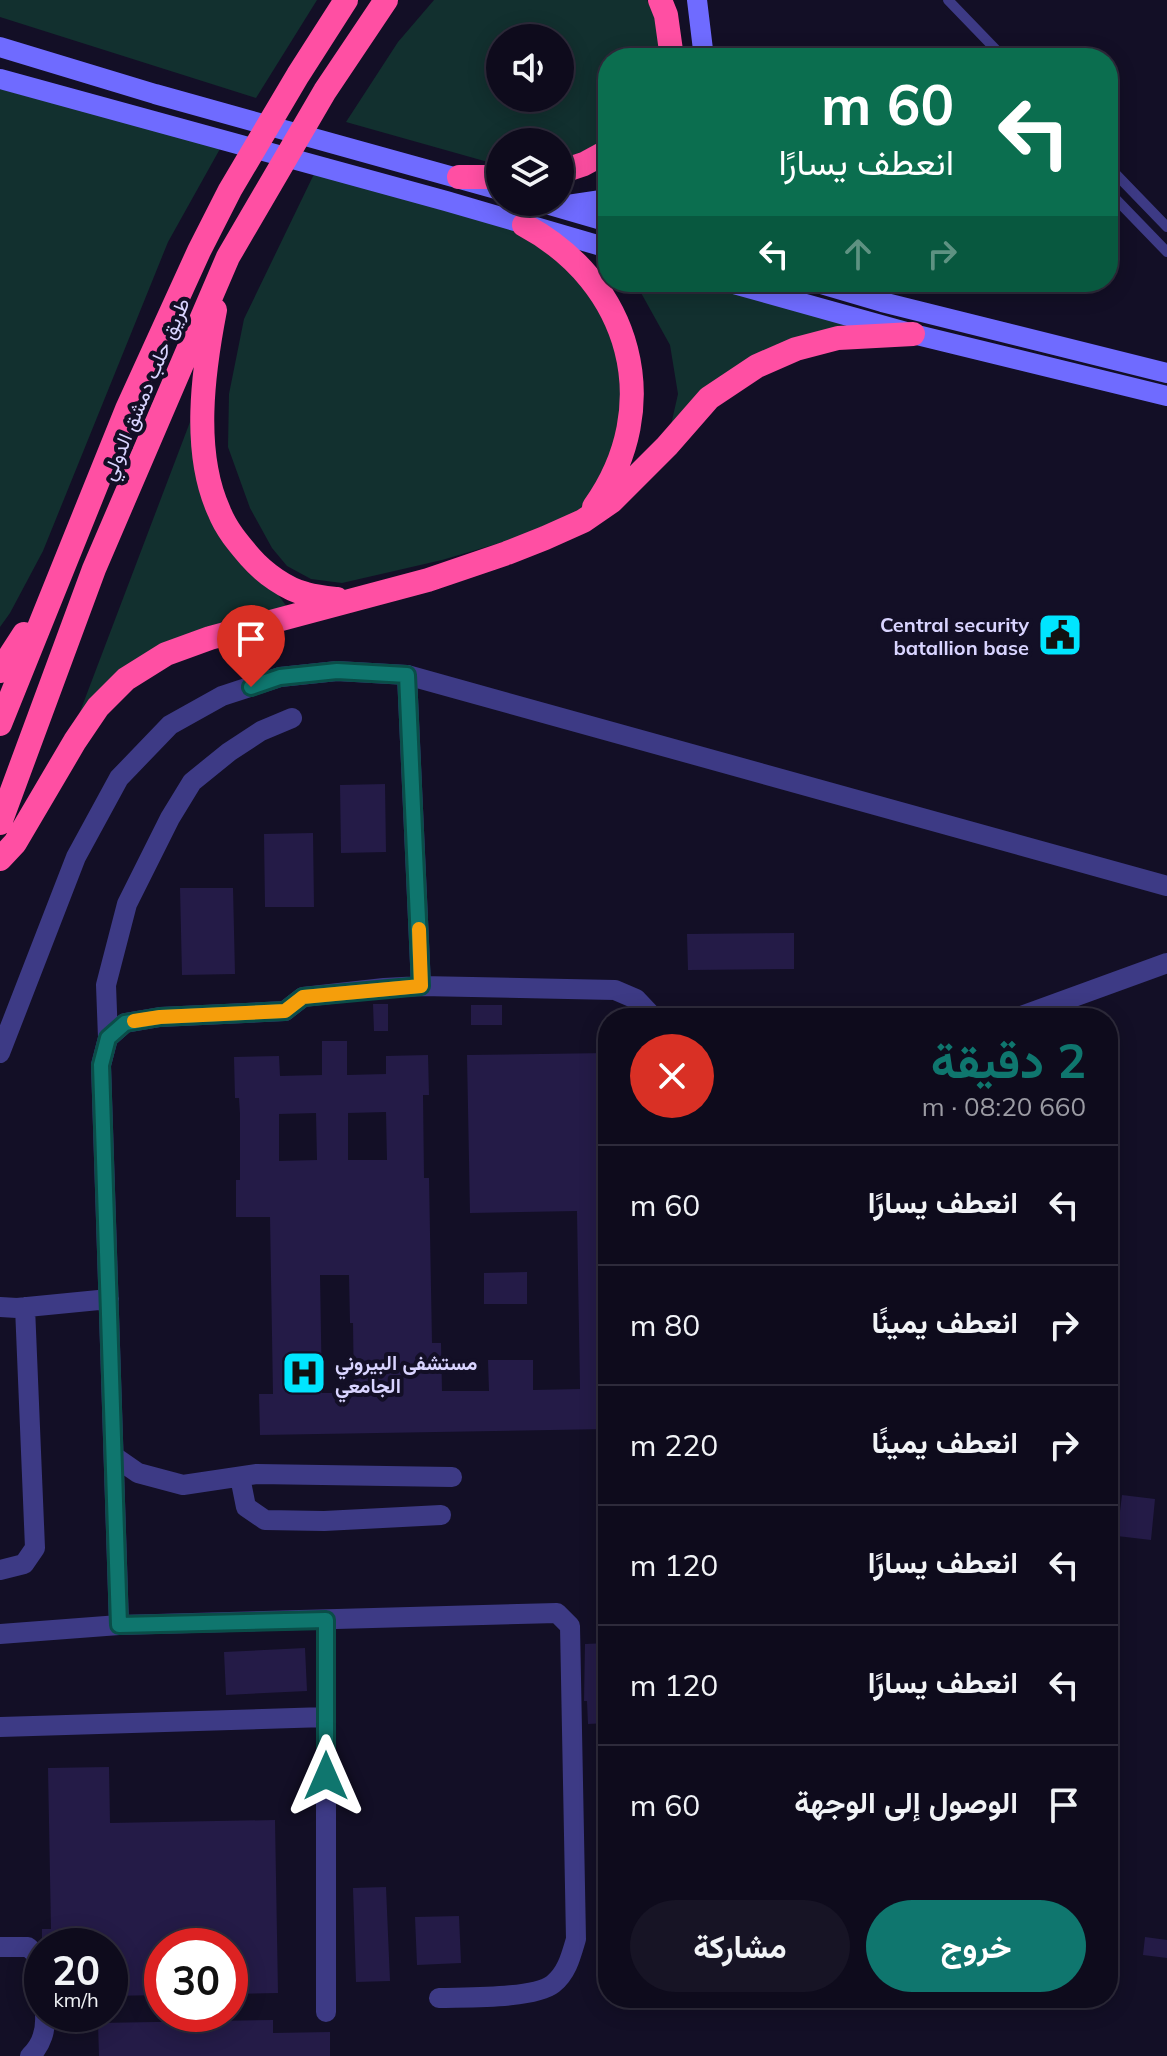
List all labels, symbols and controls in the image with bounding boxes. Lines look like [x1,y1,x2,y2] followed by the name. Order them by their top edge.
[486,24,574,216] map controls
[486,24,574,112] button: sound
[821,69,954,139] text: 60 m
[982,80,1086,184] icon: left
[486,128,574,216] button: layers
[778,139,954,184] text: انعطف يسارًا
[752,232,796,276] icon: left
[836,232,880,276] icon: ahead
[920,232,964,276] icon: right
[95,294,199,486] street label: طريق حلب دمشق الدولي
[217,605,285,687] pin
[1036,611,1084,659] public building icon: Central security batallion base
[880,612,1029,660] place label: Central security batallion base
[229,617,273,661] icon: arrive
[931,1030,1086,1090] text: 2 دقيقة
[630,1034,714,1118] button: close
[922,1090,1086,1123] text: 660 m · 08:20
[868,1183,1018,1221] text: انعطف يسارًا
[1042,1183,1086,1227] icon: left
[630,1186,700,1224] text: 60 m
[872,1303,1018,1341] text: انعطف يمينًا
[1042,1303,1086,1347] icon: right
[630,1306,700,1344] text: 80 m
[280,1349,328,1397] hospital icon: مستشفى البيروني الجامعي
[335,1350,478,1403] place label: مستشفى البيروني الجامعي
[872,1423,1018,1461] text: انعطف يمينًا
[1042,1423,1086,1467] icon: right
[630,1426,718,1464] text: 220 m
[868,1543,1018,1581] text: انعطف يسارًا
[1042,1543,1086,1587] icon: left
[630,1546,718,1584] text: 120 m
[868,1663,1018,1701] text: انعطف يسارًا
[1042,1663,1086,1707] icon: left
[630,1666,718,1704] text: 120 m
[284,1734,368,1818] position arrow
[794,1783,1018,1821] text: الوصول إلى الوجهة
[1042,1783,1086,1827] icon: arrive
[630,1786,700,1824] text: 60 m
[630,1900,850,1992] button: مشاركة
[866,1900,1086,1992] button: خروج
[144,1928,248,2032] speed limit sign: 30
[52,1945,100,1995] text: 20
[53,1987,99,2012] text: km/h

